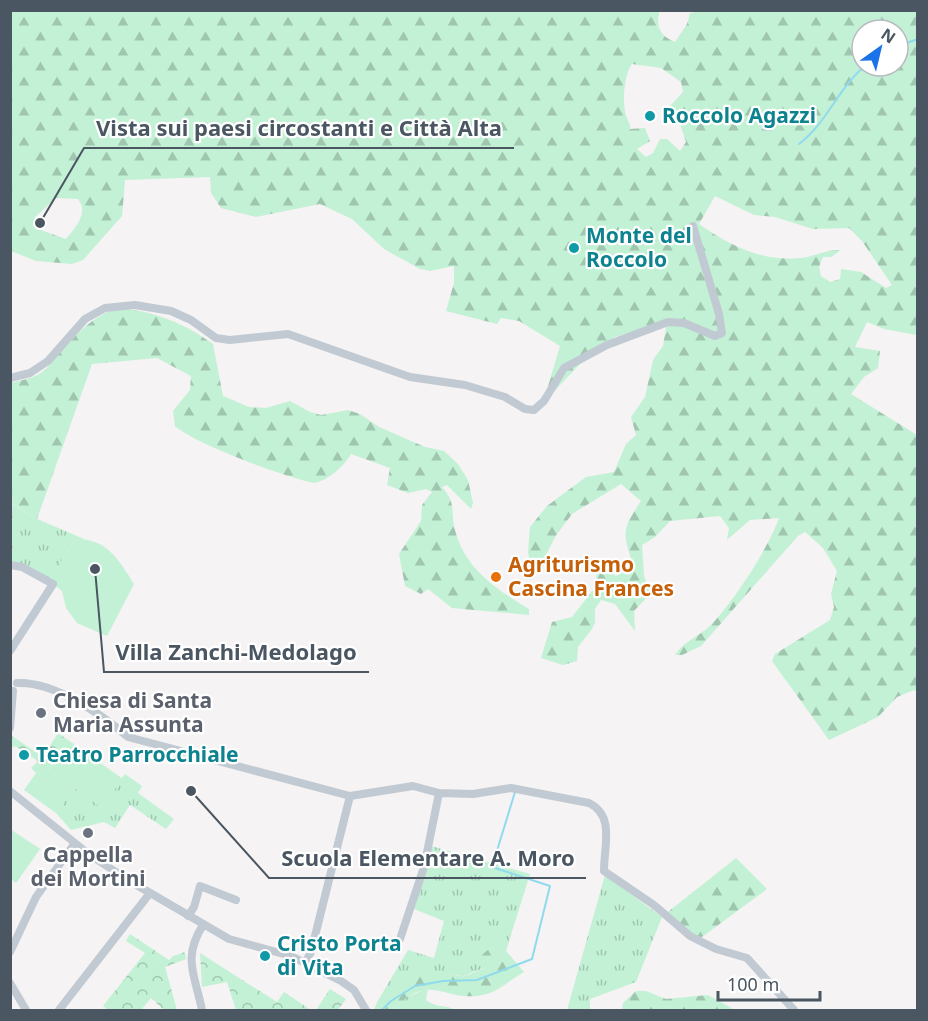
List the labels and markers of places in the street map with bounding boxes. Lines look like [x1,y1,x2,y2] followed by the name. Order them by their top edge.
[662,101,816,129] place label: Roccolo Agazzi
[84,108,514,148] callout: Vista sui paesi circostanti e Città Alta
[643,109,657,123] marker: Roccolo Agazzi
[586,221,692,273] place label: Monte del Roccolo
[567,241,581,255] marker: Monte del Roccolo
[508,550,674,602] place label: Agriturismo Cascina Frances
[489,570,503,584] marker: Agriturismo Cascina Frances
[104,632,369,672] callout: Villa Zanchi-Medolago
[53,686,212,738] place label: Chiesa di Santa Maria Assunta
[34,706,48,720] marker: Chiesa di Santa Maria Assunta
[36,740,239,768] place label: Teatro Parrocchiale
[17,748,31,762] marker: Teatro Parrocchiale
[81,826,95,840] marker: Cappella dei Mortini
[269,838,586,878] callout: Scuola Elementare A. Moro
[30,840,146,892] place label: Cappella dei Mortini
[277,929,402,981] place label: Cristo Porta di Vita
[258,949,272,963] marker: Cristo Porta di Vita

